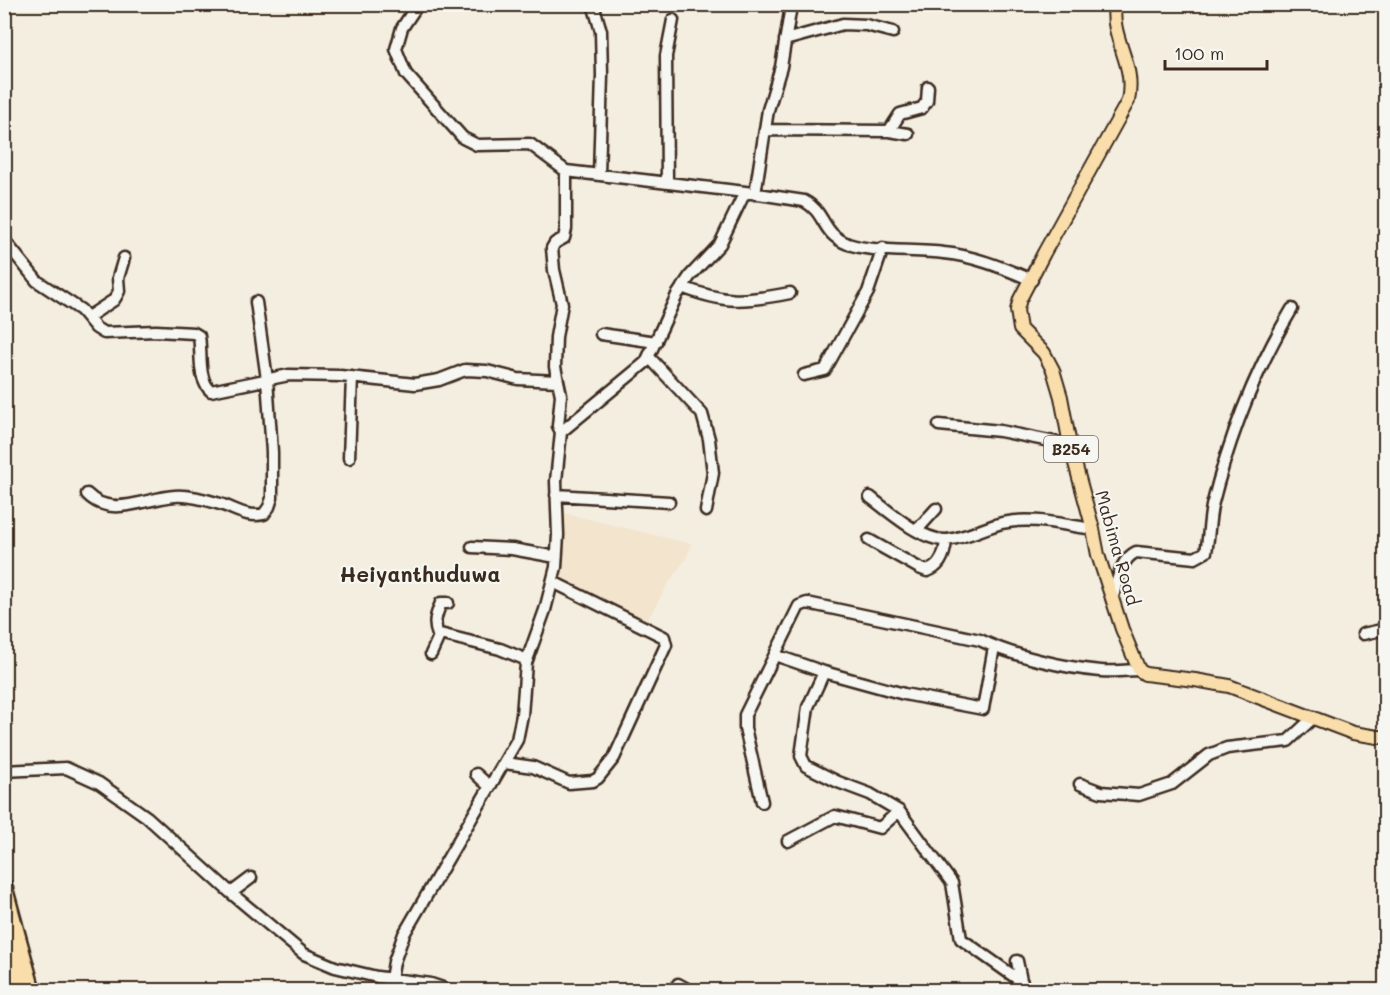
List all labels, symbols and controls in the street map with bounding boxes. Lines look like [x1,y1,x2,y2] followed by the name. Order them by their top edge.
[1165,33,1267,71] scale bar
[1174,41,1224,65] text: 100 m
[1044,436,1098,462] road number: B254
[1090,487,1146,608] street label: Mabima Road
[340,560,501,588] district label: Heiyanthuduwa

